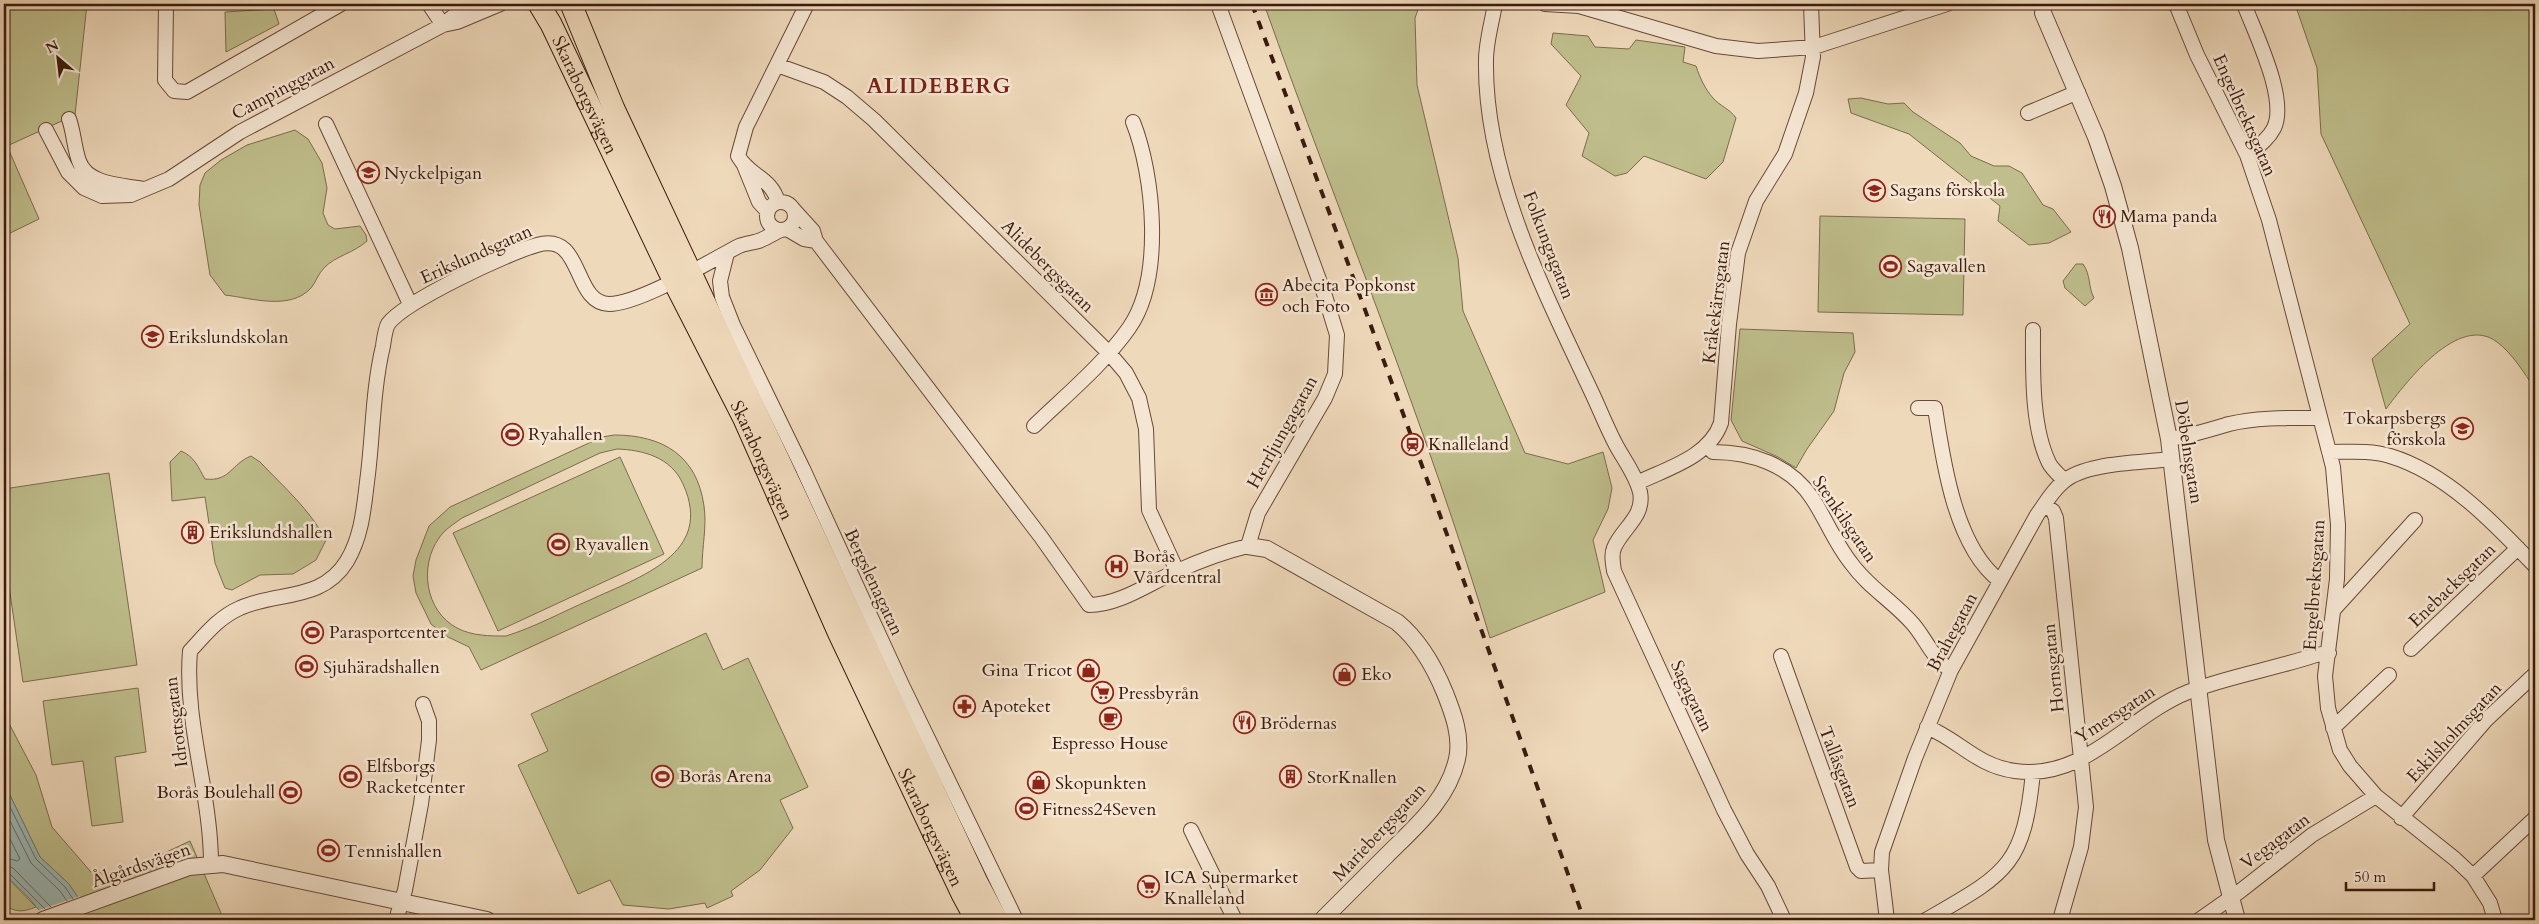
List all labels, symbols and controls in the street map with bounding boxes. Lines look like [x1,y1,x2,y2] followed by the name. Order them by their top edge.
[32,32,82,82] north arrow
[545,32,624,159] street label: Skaraborgsvägen
[42,36,62,58] text: N
[227,50,340,126] street label: Campinggatan
[2206,50,2283,181] street label: Engelbrektsgatan
[867,71,1011,101] district label: ALIDEBERG
[356,161,380,185] school or university icon: Nyckelpigan
[384,161,483,186] place label: Nyckelpigan
[1862,178,1886,202] school or university icon: Sagans förskola
[1890,178,2005,203] place label: Sagans förskola
[1516,188,1581,303] street label: Folkungagatan
[2092,204,2116,228] restaurant icon: Mama panda
[2120,204,2218,229] place label: Mama panda
[996,214,1100,319] street label: Alidebergsgatan
[416,218,537,290] street label: Erikslundsgatan
[1697,238,1737,365] street label: Kråkekärrsgatan
[1879,254,1903,278] sports icon: Sagavallen
[1907,254,1987,279] place label: Sagavallen
[1282,273,1416,319] place label: Abecita Popkonst och Foto
[1254,283,1278,307] museum icon: Abecita Popkonst och Foto
[140,325,164,349] school or university icon: Erikslundskolan
[168,325,289,350] place label: Erikslundskolan
[1241,371,1324,493] street label: Herrljungagatan
[724,396,799,525] street label: Skaraborgsvägen
[2168,398,2209,506] street label: Döbelnsgatan
[2343,406,2446,452] place label: Tokarpsbergs förskola
[2450,416,2474,440] school or university icon: Tokarpsbergs förskola
[500,422,524,446] sports icon: Ryahallen
[528,422,604,447] place label: Ryahallen
[1400,432,1424,456] station icon: Knalleland
[1428,432,1509,457] place label: Knalleland
[1806,471,1883,568] street label: Stenkilsgatan
[2297,518,2332,651] street label: Engelbrektsgatan
[181,520,205,544] building icon: Erikslundshallen
[209,520,334,545] place label: Erikslundshallen
[838,525,910,640] street label: Bergslenagatan
[547,532,571,556] sports icon: Ryavallen
[575,532,650,557] place label: Ryavallen
[2403,537,2502,633] street label: Enebacksgatan
[1133,544,1222,590] place label: Borås Vårdcentral
[1105,554,1129,578] hospital icon: Borås Vårdcentral
[1921,588,1984,676] street label: Brahegatan
[301,620,325,644] sports icon: Parasportcenter
[329,620,447,645] place label: Parasportcenter
[2036,622,2071,714] street label: Hornsgatan
[295,655,319,679] sports icon: Sjuhäradshallen
[323,655,441,680] place label: Sjuhäradshallen
[1664,656,1719,737] street label: Sagagatan
[981,658,1072,683] place label: Gina Tricot
[1076,658,1100,682] shop icon: Gina Tricot
[1333,662,1357,686] shop icon: Eko
[1361,662,1392,687] place label: Eko
[158,675,194,769] street label: Idrottsgatan
[2401,676,2508,788] street label: Eskilsholmsgatan
[2070,679,2161,750] street label: Ymersgatan
[1090,681,1114,705] supermarket icon: Pressbyrån
[1118,681,1200,706] place label: Pressbyrån
[953,694,977,718] pharmacy icon: Apoteket
[981,694,1051,719] place label: Apoteket
[1098,706,1122,730] cafe icon: Espresso House
[1232,711,1256,735] restaurant icon: Brödernas
[1260,711,1337,736] place label: Brödernas
[1813,723,1867,812] street label: Tallåsgatan
[1052,731,1168,756] place label: Espresso House
[366,754,465,800] place label: Elfsborgs Racketcenter
[338,764,362,788] sports icon: Elfsborgs Racketcenter
[651,764,675,788] sports icon: Borås Arena
[679,764,772,789] place label: Borås Arena
[891,764,969,892] street label: Skaraborgsvägen
[1279,765,1303,789] building icon: StorKnallen
[1307,765,1398,790] place label: StorKnallen
[1027,771,1051,795] shop icon: Skopunkten
[1055,771,1148,796] place label: Skopunkten
[1327,777,1432,887] street label: Mariebergsgatan
[156,780,275,805] place label: Borås Boulehall
[279,780,303,804] sports icon: Borås Boulehall
[1014,797,1038,821] sports icon: Fitness24Seven
[1042,797,1157,822] place label: Fitness24Seven
[2235,807,2316,876] street label: Vegagatan
[88,837,195,894] street label: Ålgårdsvägen
[316,839,340,863] sports icon: Tennishallen
[344,839,443,864] place label: Tennishallen
[2346,859,2434,891] scale bar
[1164,865,1298,911] place label: ICA Supermarket Knalleland
[2354,867,2386,887] text: 50 m
[1136,875,1160,899] supermarket icon: ICA Supermarket Knalleland

